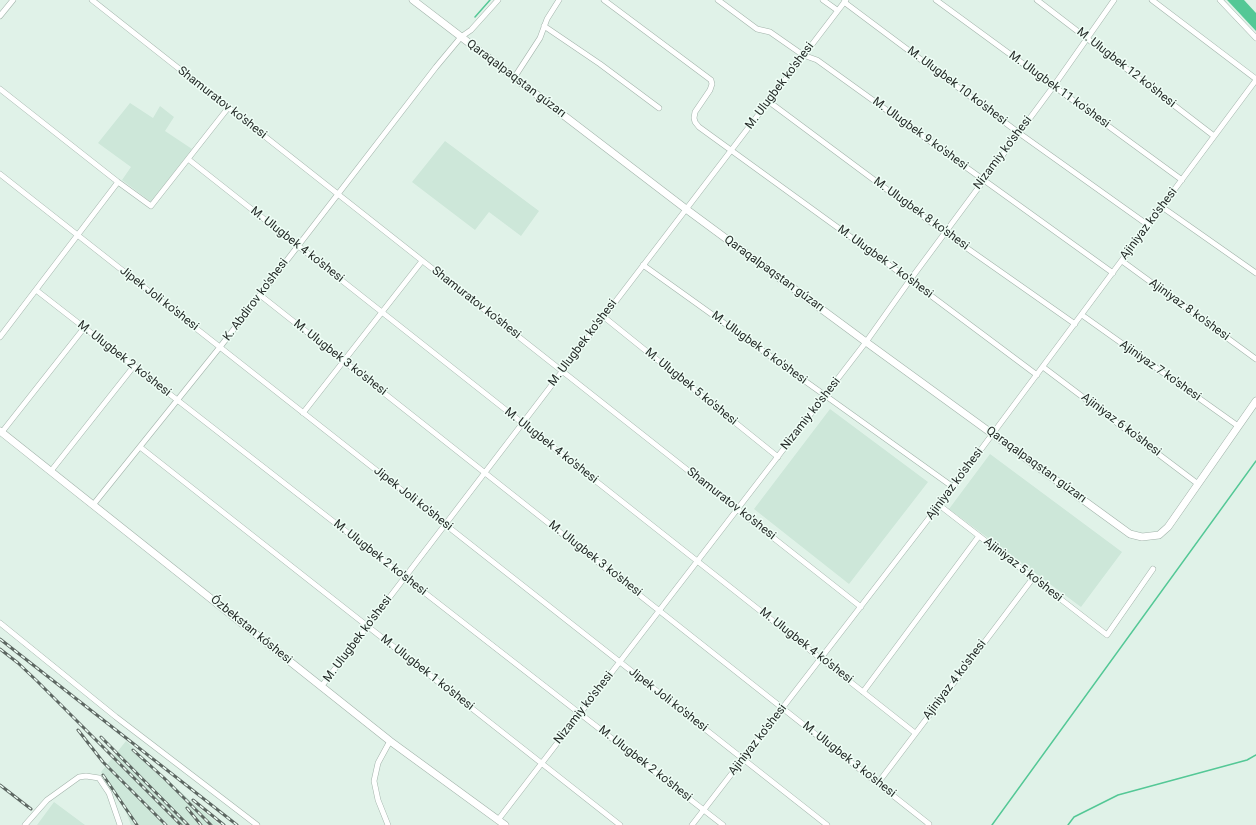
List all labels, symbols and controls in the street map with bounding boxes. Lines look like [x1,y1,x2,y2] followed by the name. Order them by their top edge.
[1074,25,1178,111] street label: M. Ulugbek 12 ko'shesi
[464,37,568,121] street label: Qaraqalpaqstan gúzarı
[743,40,817,132] street label: M. Ulugbek ko'shesi
[904,44,1010,128] street label: M. Ulugbek 10 ko'shesi
[1006,49,1112,131] street label: M. Ulugbek 11 ko'shesi
[175,64,269,142] street label: Shamuratov ko'shesi
[869,94,971,174] street label: M. Ulugbek 9 ko'shesi
[971,113,1035,193] street label: Nizamiy ko'shesi
[870,174,972,254] street label: M. Ulugbek 8 ko'shesi
[1117,185,1181,263] street label: Ajiniyaz ko'shesi
[247,204,347,286] street label: M. Ulugbek 4 ko'shesi
[834,222,936,302] street label: M. Ulugbek 7 ko'shesi
[721,233,827,315] street label: Qaraqalpaqstan gúzarı
[220,256,292,344] street label: K. Abdirov ko'shesi
[117,264,201,334] street label: Jipek Joli ko'shesi
[429,264,523,342] street label: Shamuratov ko'shesi
[1146,276,1232,344] street label: Ajiniyaz 8 ko'shesi
[546,297,620,389] street label: M. Ulugbek ko'shesi
[708,308,810,388] street label: M. Ulugbek 6 ko'shesi
[290,317,390,399] street label: M. Ulugbek 3 ko'shesi
[74,318,174,400] street label: M. Ulugbek 2 ko'shesi
[1117,338,1203,404] street label: Ajiniyaz 7 ko'shesi
[642,345,740,429] street label: M. Ulugbek 5 ko'shesi
[778,375,844,453] street label: Nizamiy ko'shesi
[1078,390,1164,460] street label: Ajiniyaz 6 ko'shesi
[501,405,601,487] street label: M. Ulugbek 4 ko'shesi
[983,424,1089,506] street label: Qaraqalpaqstan gúzarı
[923,445,987,523] street label: Ajiniyaz ko'shesi
[371,464,455,534] street label: Jipek Joli ko'shesi
[684,465,778,543] street label: Shamuratov ko'shesi
[330,517,430,599] street label: M. Ulugbek 2 ko'shesi
[545,518,645,600] street label: M. Ulugbek 3 ko'shesi
[981,535,1065,605] street label: Ajiniyaz 5 ko'shesi
[207,593,295,667] street label: Ózbekstan kóshesi
[321,593,395,685] street label: M. Ulugbek ko'shesi
[756,605,856,687] street label: M. Ulugbek 4 ko'shesi
[377,632,477,714] street label: M. Ulugbek 1 ko'shesi
[920,637,990,723] street label: Ajiniyaz 4 ko'shesi
[626,665,710,735] street label: Jipek Joli ko'shesi
[551,669,617,747] street label: Nizamiy ko'shesi
[726,702,790,778] street label: Ajiniyaz ko'shesi
[799,719,899,801] street label: M. Ulugbek 3 ko'shesi
[595,723,695,805] street label: M. Ulugbek 2 ko'shesi

